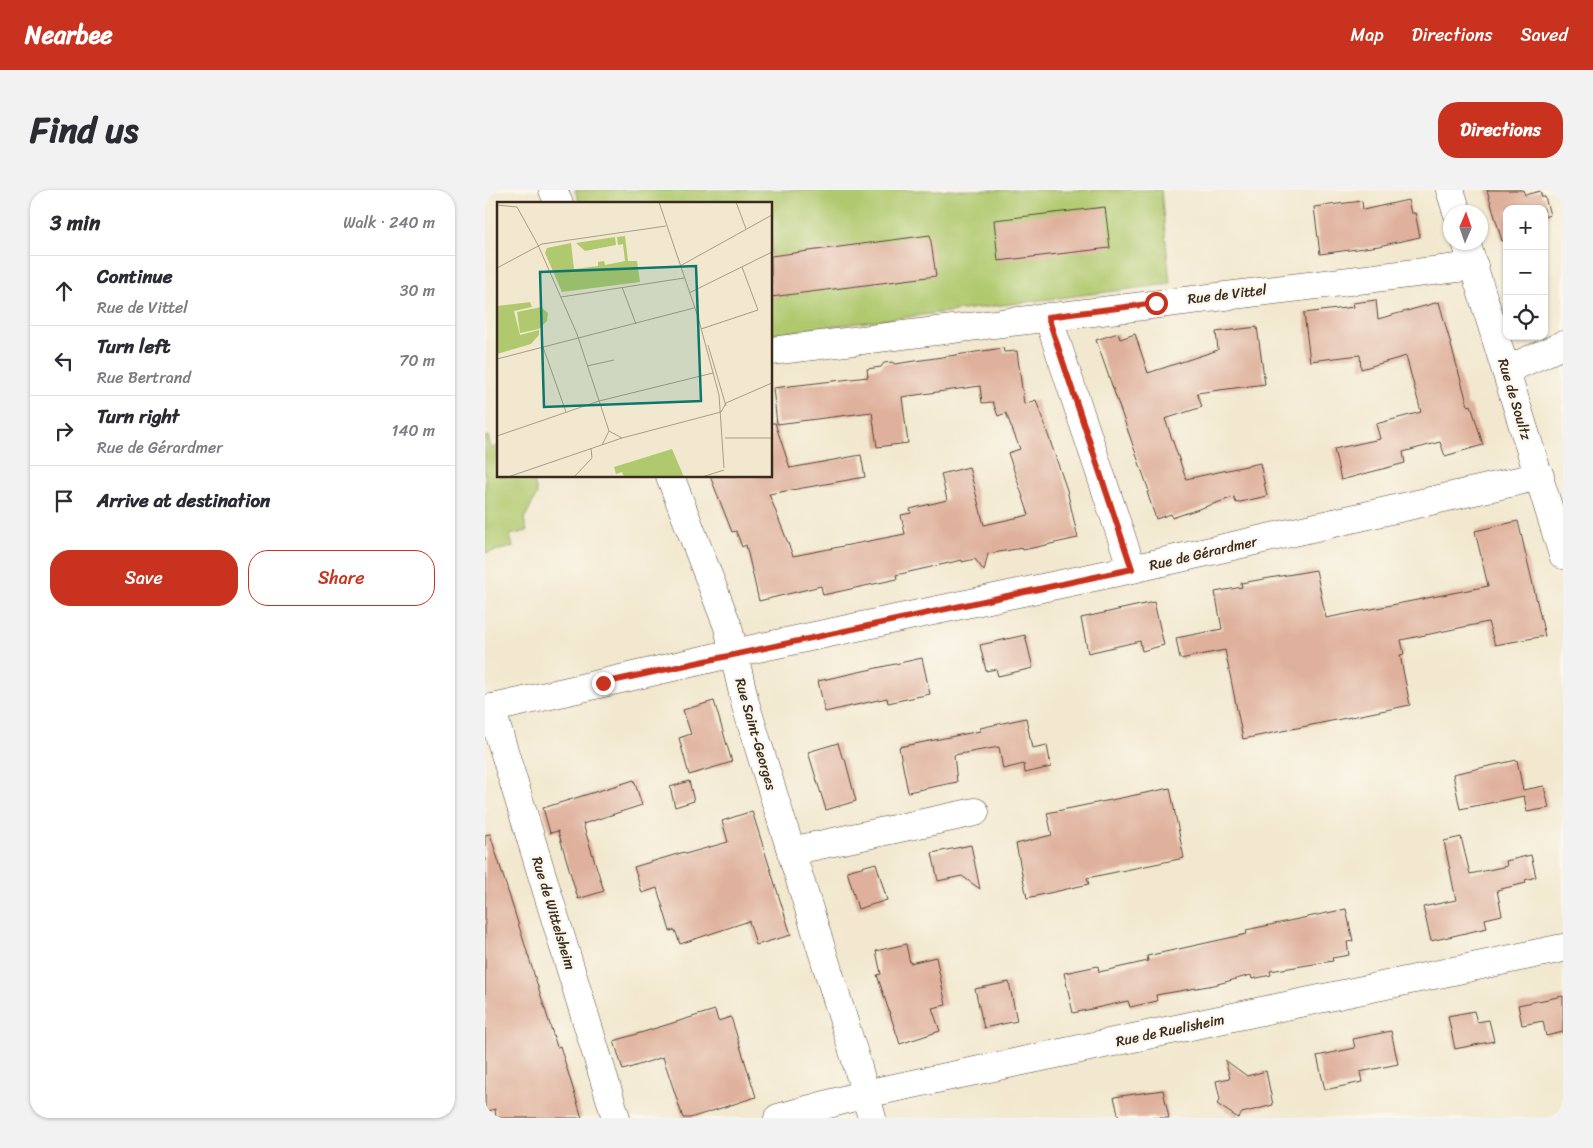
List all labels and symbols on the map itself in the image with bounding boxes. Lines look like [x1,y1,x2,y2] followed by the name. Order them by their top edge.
[497,202,773,478] inset map
[1443,205,1488,250] north arrow
[1186,277,1269,312] street label: Rue de Vittel
[1145,292,1168,315] route start
[1490,355,1539,443] street label: Rue de Soultz
[1147,529,1261,578] street label: Rue de Gérardmer
[592,672,615,695] route end
[728,675,784,794] street label: Rue Saint-Georges
[524,853,583,973] street label: Rue de Wittelsheim
[1113,1007,1227,1054] street label: Rue de Ruelisheim

